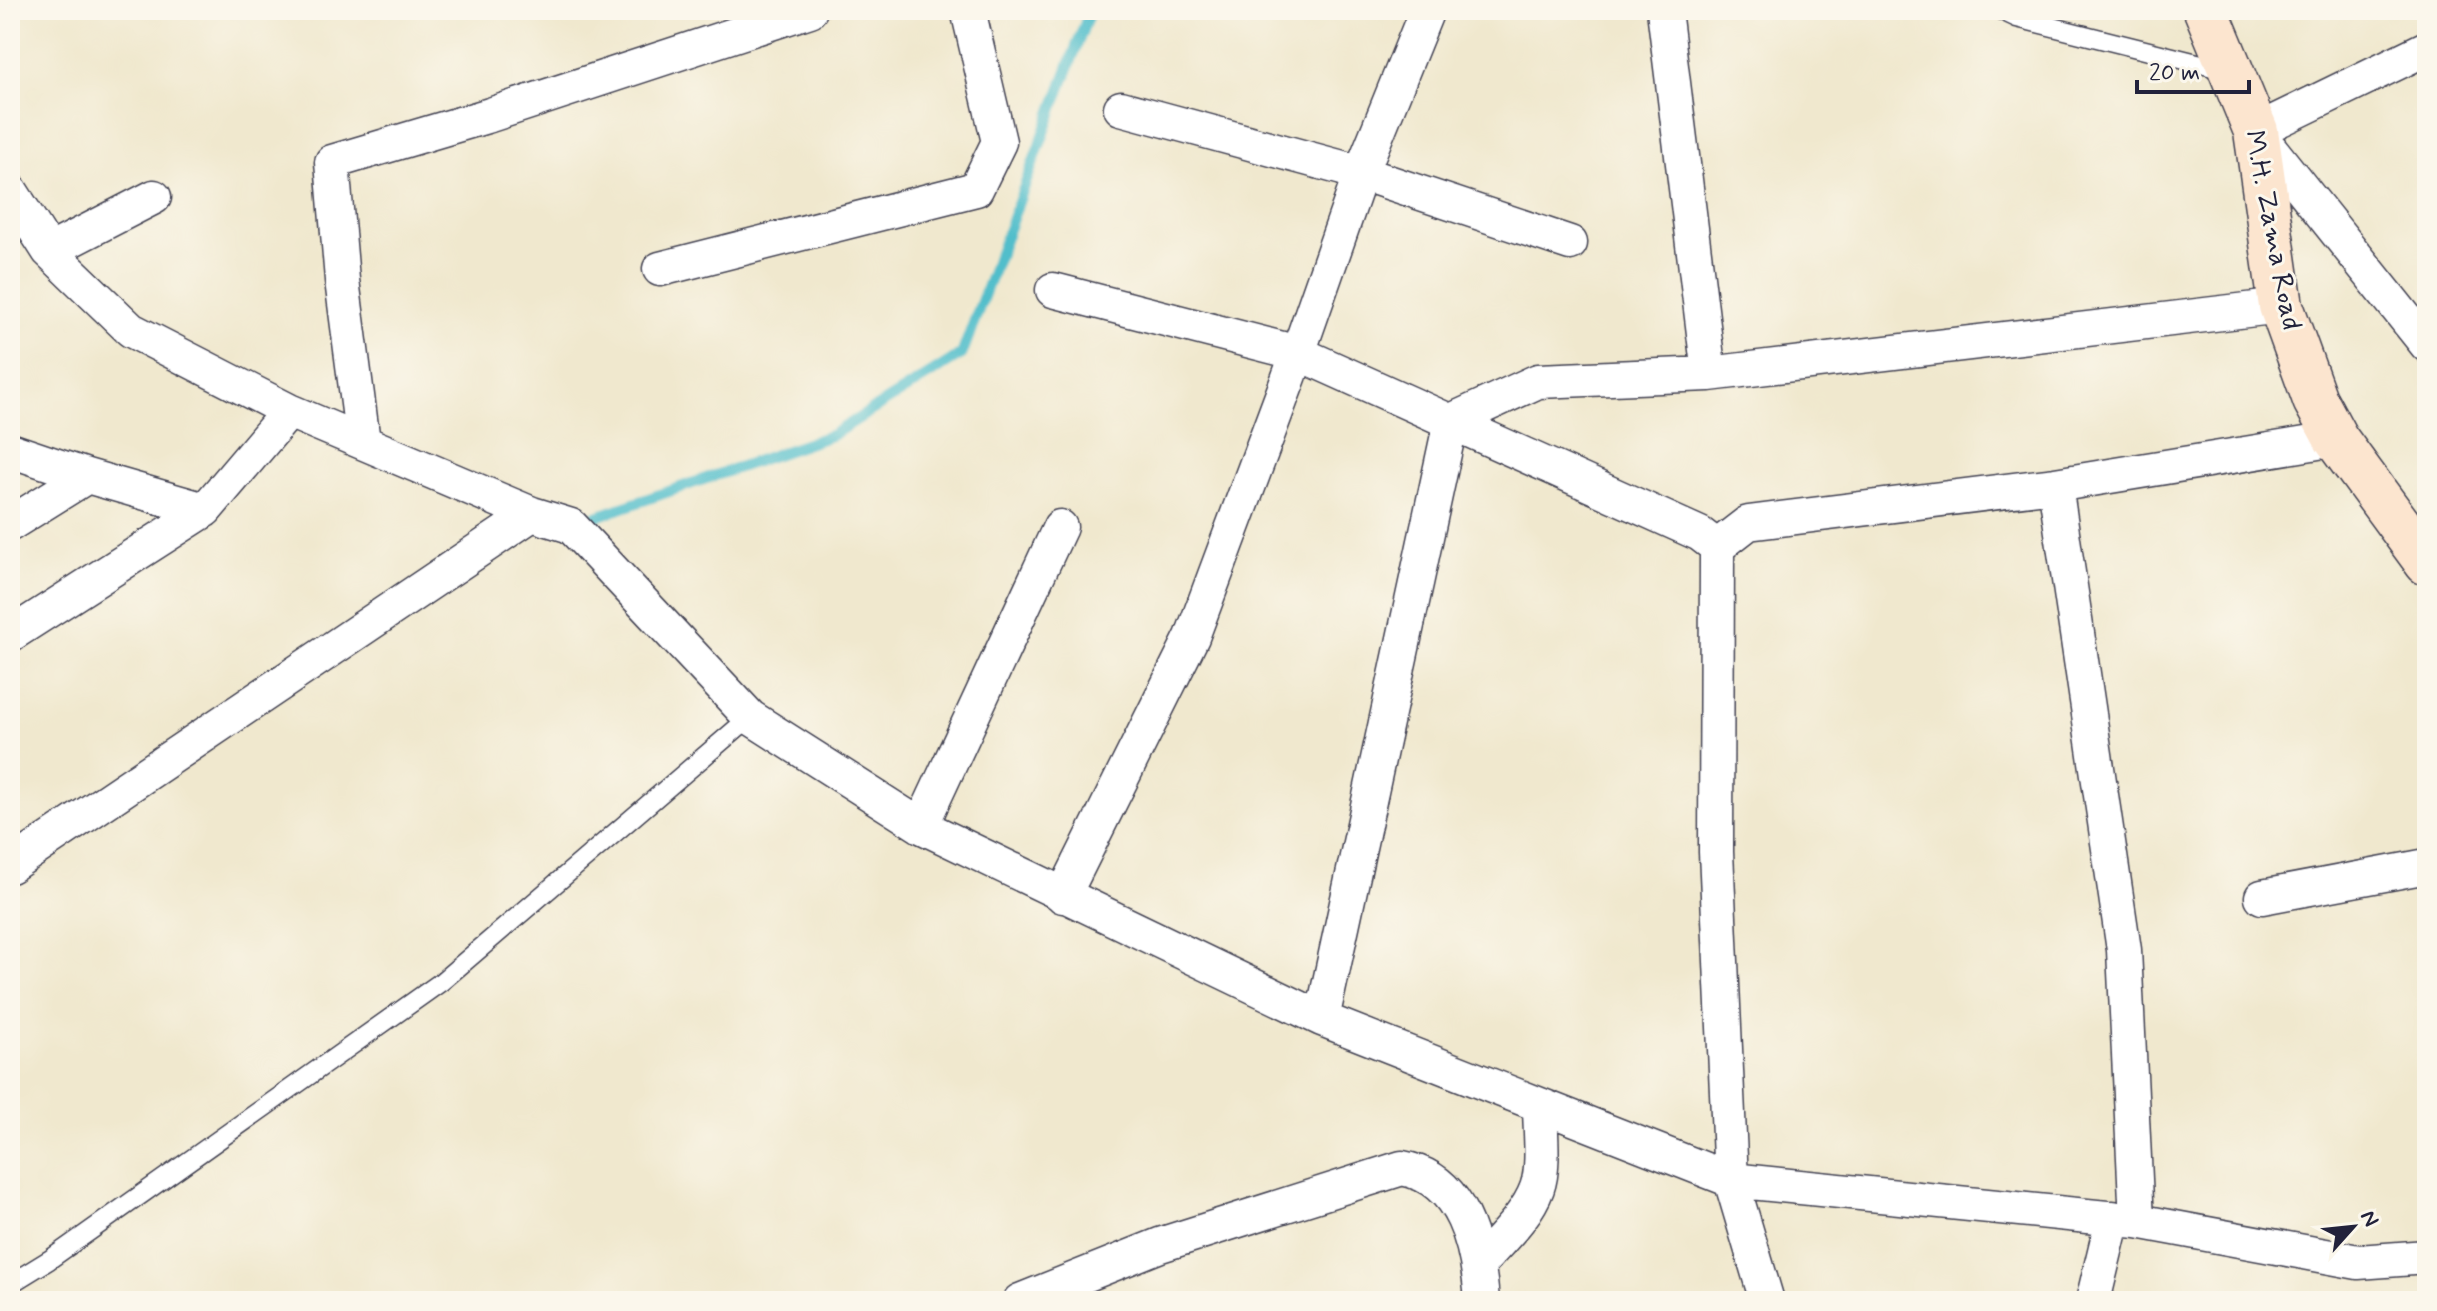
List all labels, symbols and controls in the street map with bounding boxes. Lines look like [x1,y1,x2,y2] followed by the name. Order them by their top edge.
[2137,44,2249,94] scale bar
[2149,58,2200,89] text: 20 m
[2234,127,2310,333] street label: M.H. Zama Road
[2313,1187,2393,1267] north arrow
[2353,1206,2385,1232] text: N

